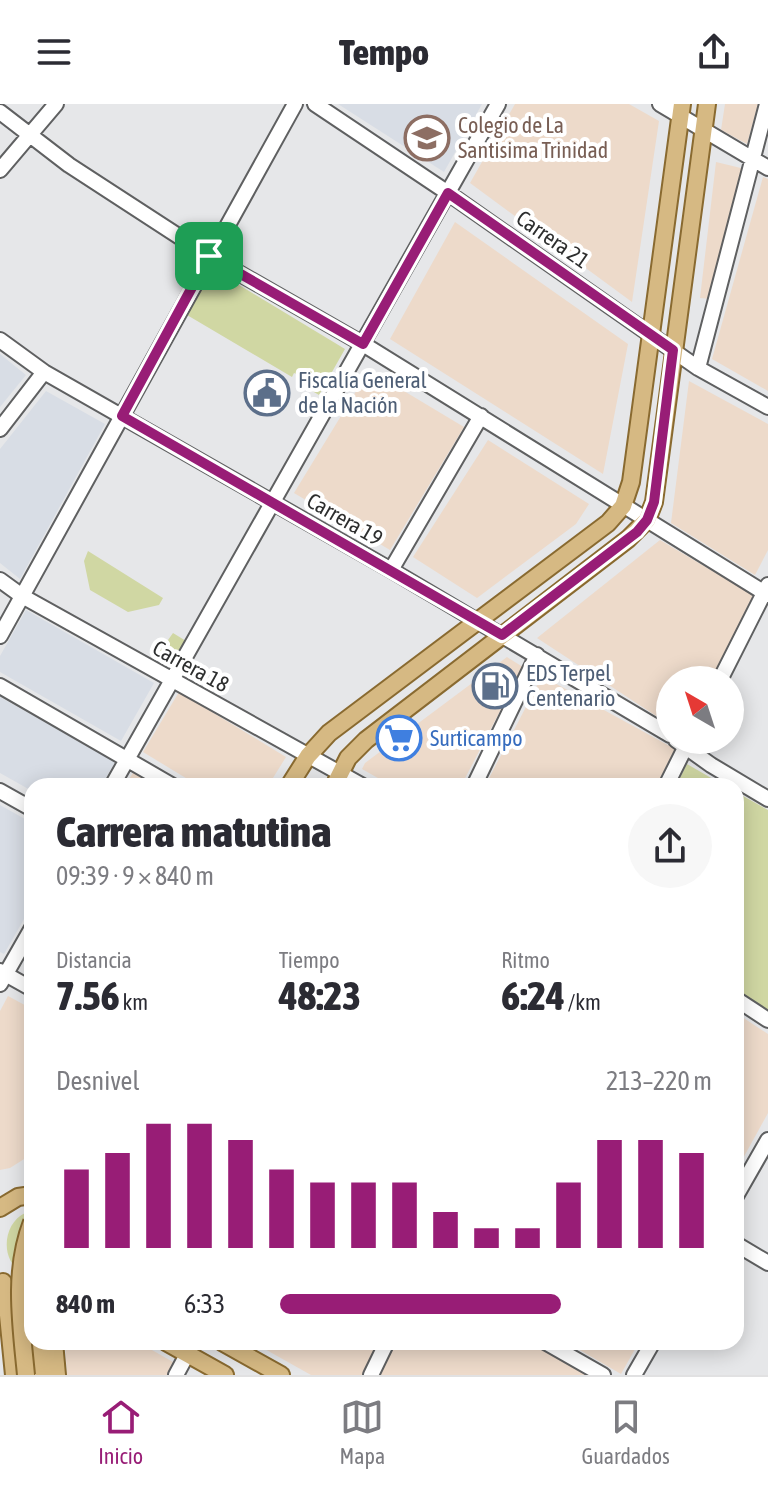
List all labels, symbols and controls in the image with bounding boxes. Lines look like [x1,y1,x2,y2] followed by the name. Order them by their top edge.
[32,30,76,74] icon: menu
[692,30,736,74] icon: share
[339,31,429,73] text: Tempo
[458,112,608,163] place label: Colegio de La Santisima Trinidad
[403,114,451,162] school or university icon: Colegio de La Santisima Trinidad
[512,205,594,273] street label: Carrera 21
[175,222,243,290] pin
[187,234,231,278] icon: arrive
[298,367,427,418] place label: Fiscalía General de la Nación
[243,369,291,417] public building icon: Fiscalía General de la Nación
[303,487,387,551] street label: Carrera 19
[148,634,234,698] street label: Carrera 18
[526,660,615,711] place label: EDS Terpel Centenario
[471,662,519,710] fuel station icon: EDS Terpel Centenario
[656,666,744,754] north arrow
[656,666,744,754] map controls
[375,714,423,762] supermarket icon: Surticampo
[430,725,523,751] place label: Surticampo
[628,804,712,888] button: share
[56,806,331,856] text: Carrera matutina
[56,861,214,891] text: 09:39 · 9 × 840 m
[56,947,132,973] text: Distancia
[279,947,340,973] text: Tiempo
[501,947,550,973] text: Ritmo
[56,973,120,1018] text: 7.56
[279,973,361,1018] text: 48:23
[501,973,565,1018] text: 6:24
[120,989,148,1015] text: km
[565,989,601,1015] text: /km
[56,1066,139,1096] text: Desnivel
[606,1066,712,1096] text: 213–220 m
[56,1289,115,1319] text: 840 m
[184,1289,225,1319] text: 6:33
[98,1395,143,1469] tab: Inicio
[340,1395,385,1469] tab: Mapa
[582,1395,670,1469] tab: Guardados

